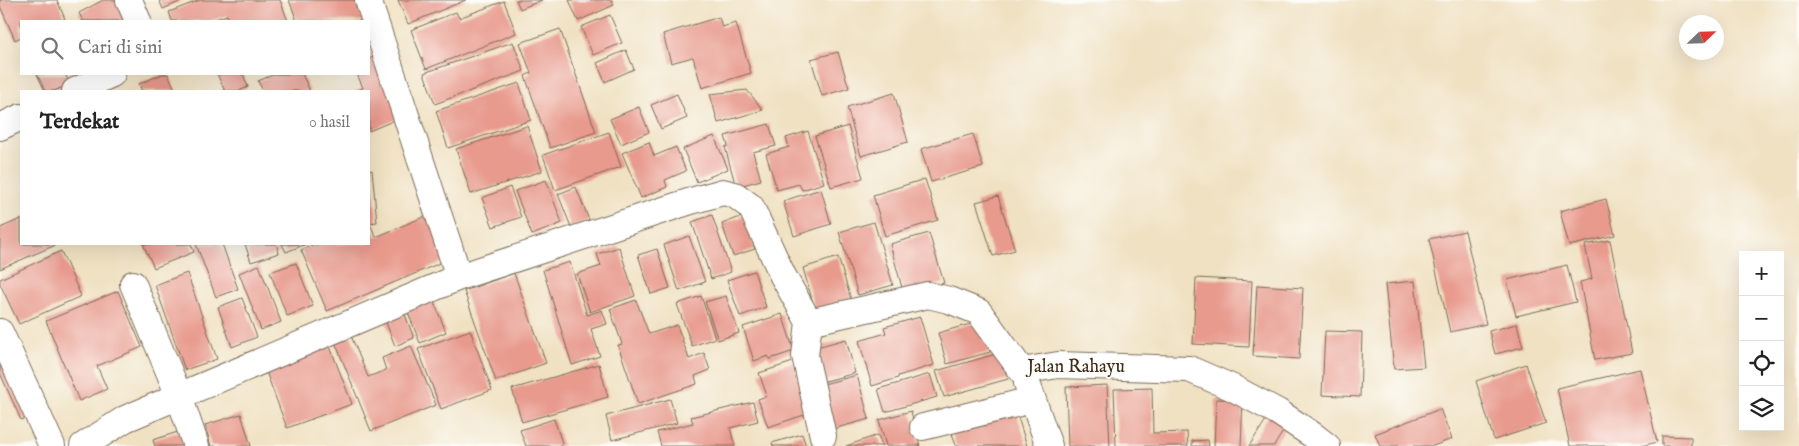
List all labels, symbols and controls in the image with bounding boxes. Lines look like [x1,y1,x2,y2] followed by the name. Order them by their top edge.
[1679,15,1724,60] north arrow
[20,20,370,75] search box
[38,34,66,62] icon: search
[78,36,162,60] text: Cari di sini
[40,109,119,136] text: Terdekat
[309,113,350,133] text: 0 hasil
[1739,251,1784,431] map controls
[1739,251,1784,296] button: +
[1739,296,1784,341] button: −
[1739,341,1784,386] button: locate
[1025,356,1125,379] street label: Jalan Rahayu
[1739,386,1784,431] button: layers

